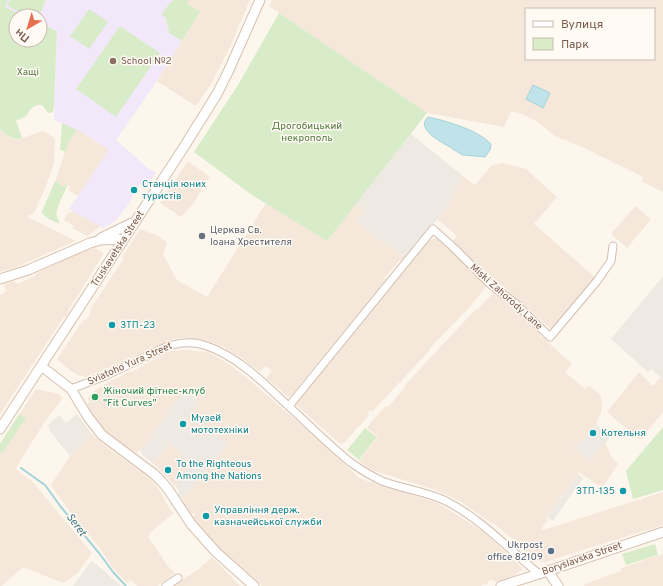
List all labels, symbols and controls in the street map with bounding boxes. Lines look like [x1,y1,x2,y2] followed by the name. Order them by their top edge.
[8,8,48,48] north arrow
[525,8,655,60] legend
[561,17,603,33] text: Вулиця
[12,25,33,45] text: Пн
[561,37,589,53] text: Парк
[121,55,172,68] place label: School №2
[108,56,118,66] marker: School №2
[17,66,39,79] park label: Хащі
[272,120,342,145] park label: Дрогобицький некрополь
[142,178,206,203] place label: Станція юних туристів
[129,185,139,195] marker: Станція юних туристів
[88,208,148,290] street label: Truskavetska Street
[210,224,292,249] place label: Церква Св. Іоана Хрестителя
[197,231,207,241] marker: Церква Св. Іоана Хрестителя
[467,261,545,333] street label: Miski Zahorody Lane
[120,319,155,332] place label: ЗТП-23
[107,320,117,330] marker: ЗТП-23
[86,339,175,389] street label: Sviatoho Yura Street
[103,385,206,410] place label: Жіночий фітнес-клуб "Fit Curves"
[90,392,100,402] marker: Жіночий фітнес-клуб "Fit Curves"
[191,412,249,437] place label: Музей мототехніки
[178,419,188,429] marker: Музей мототехніки
[601,427,646,440] place label: Котельня
[588,428,598,438] marker: Котельня
[176,458,262,483] place label: To the Righteous Among the Nations
[163,465,173,475] marker: To the Righteous Among the Nations
[576,485,615,498] place label: ЗТП-135
[618,486,628,496] marker: ЗТП-135
[214,504,322,529] place label: Управління держ. казначейської служби
[63,511,90,540] water label: Seret
[201,511,211,521] marker: Управління держ. казначейської служби
[487,539,543,564] place label: Ukrpost office 82109
[540,539,624,579] street label: Boryslavska Street
[546,546,556,556] marker: Ukrpost office 82109

